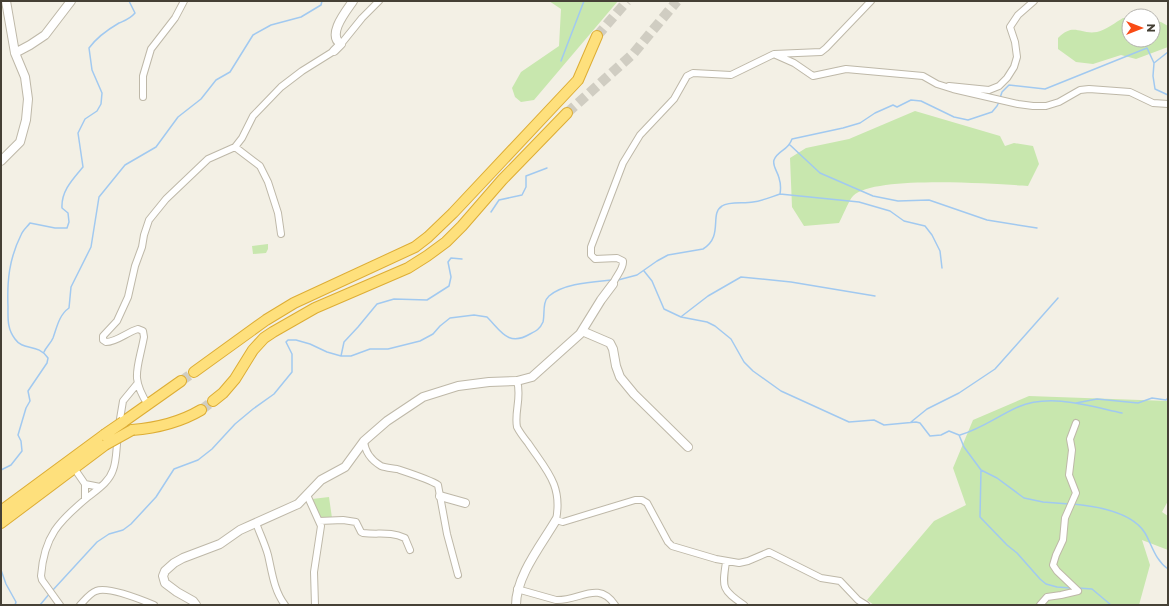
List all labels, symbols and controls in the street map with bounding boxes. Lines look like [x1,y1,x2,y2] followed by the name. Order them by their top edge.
[1121,8,1161,48] north arrow
[1144,24,1158,32] text: N

